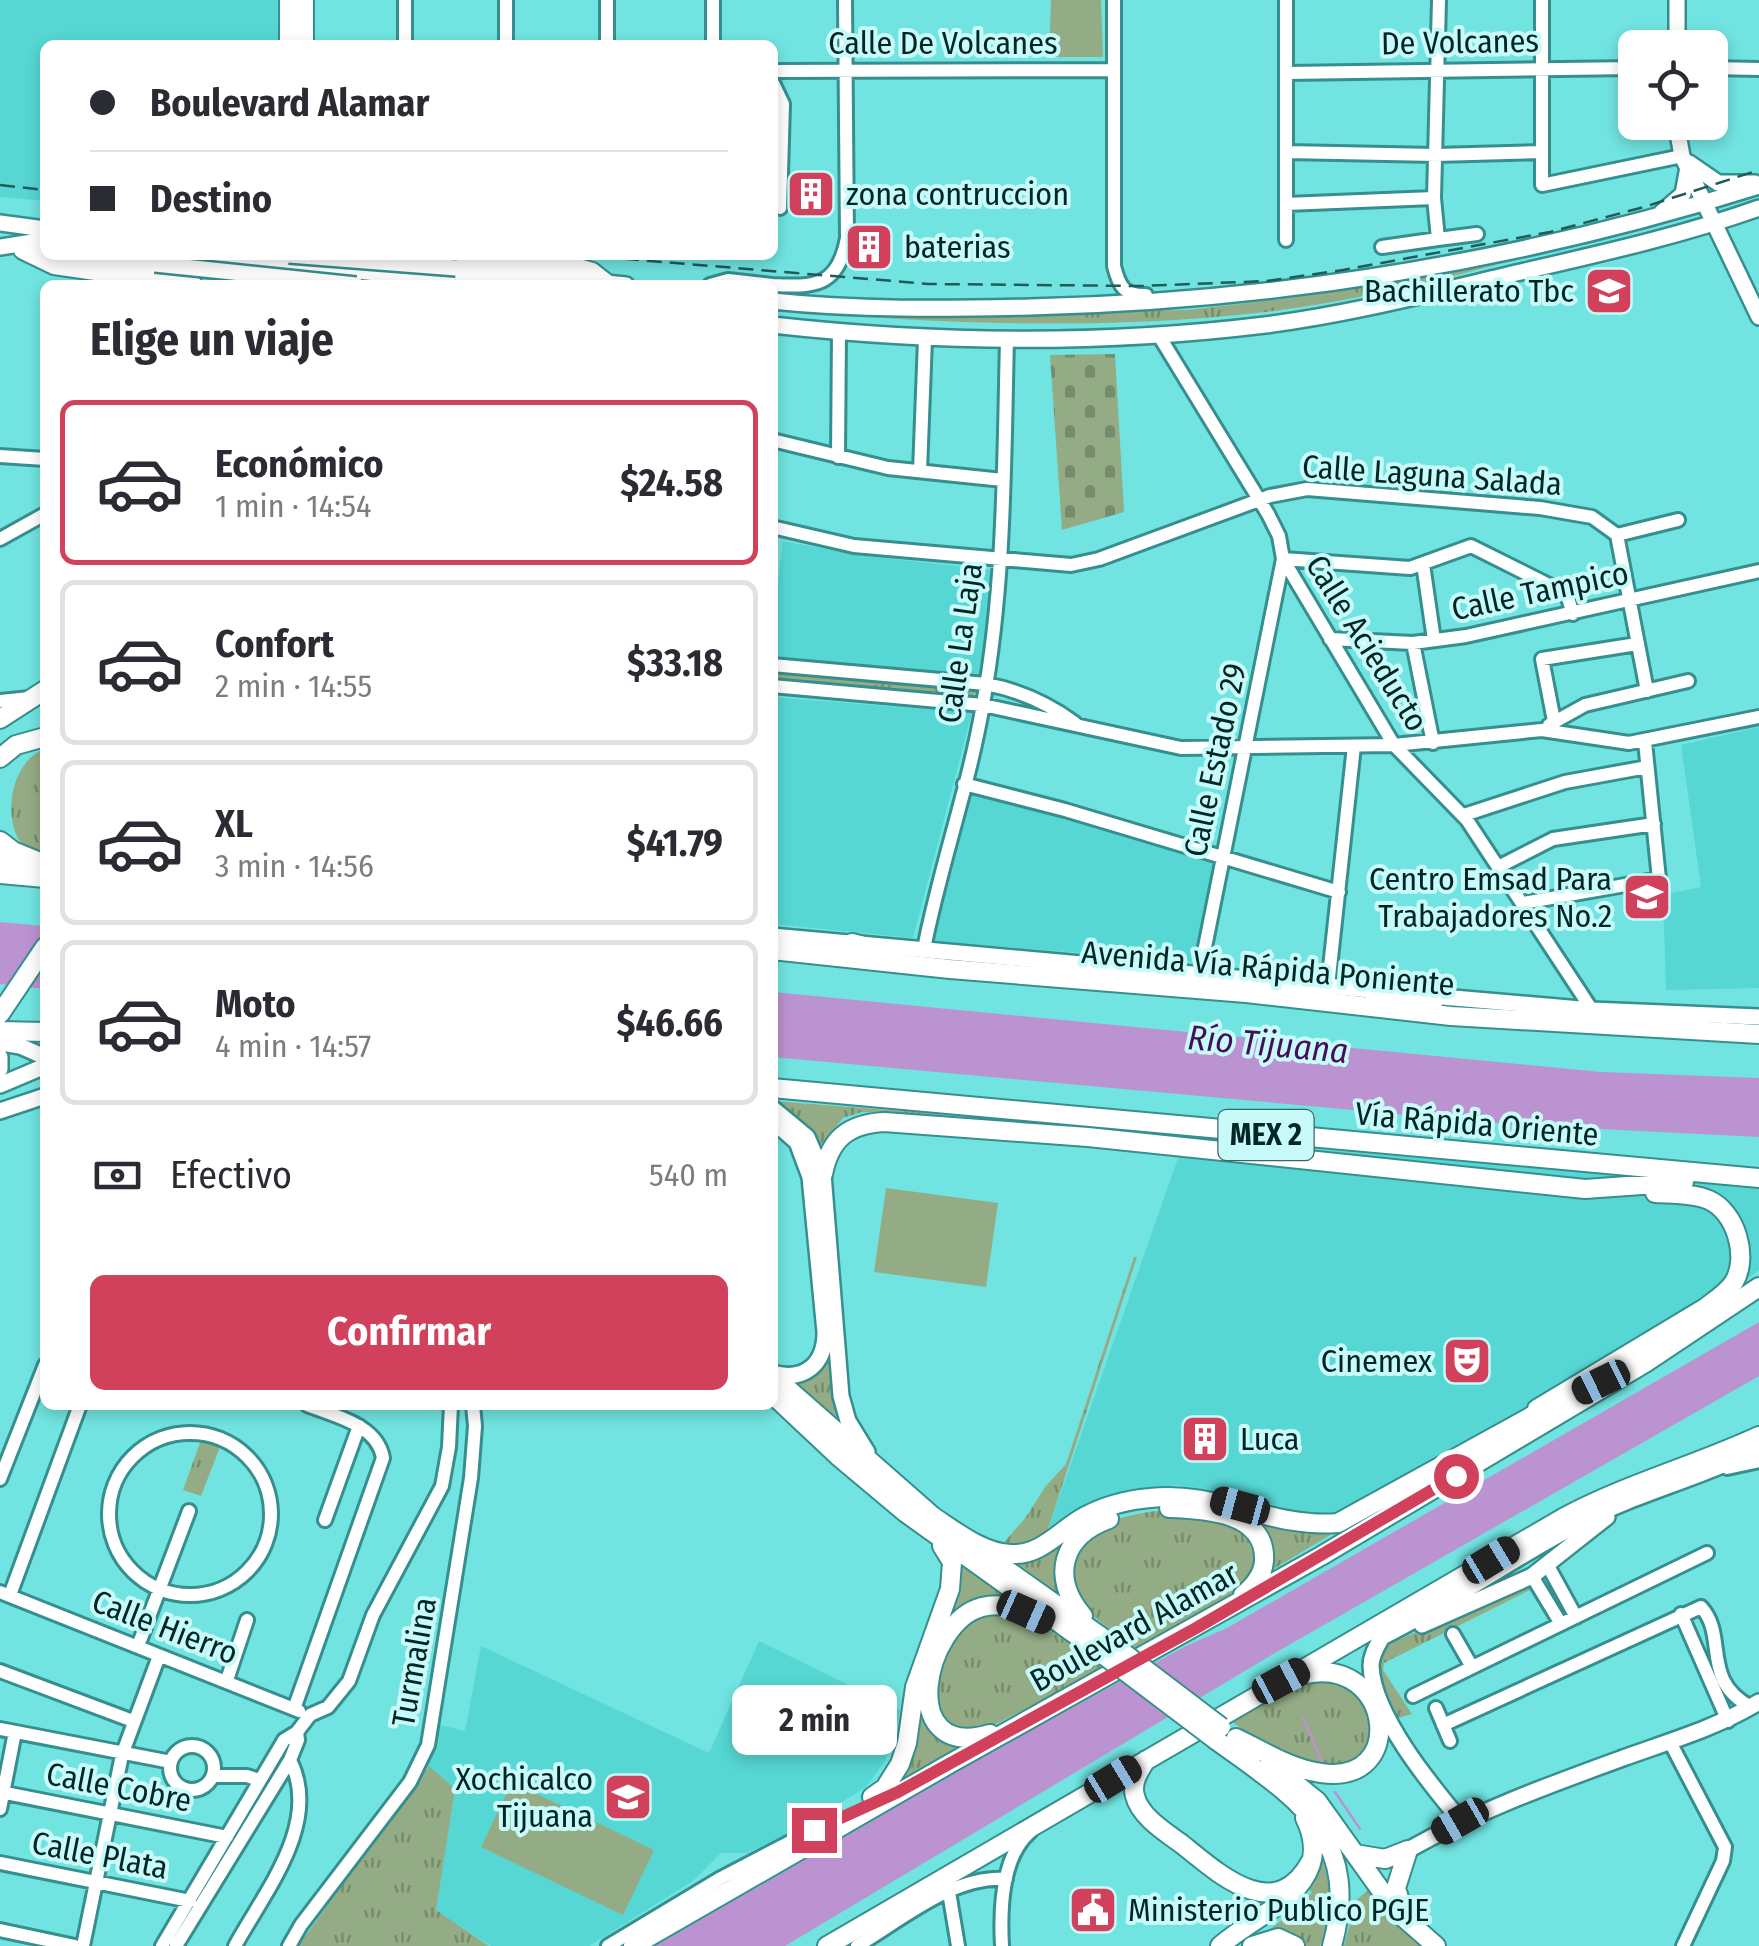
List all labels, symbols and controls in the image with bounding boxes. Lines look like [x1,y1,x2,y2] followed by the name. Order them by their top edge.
[1381,22,1539,62] street label: De Volcanes
[828,24,1058,62] street label: Calle De Volcanes
[1618,30,1728,140] map controls
[1618,30,1728,140] button: locate
[150,80,429,126] text: Boulevard Alamar
[785,168,837,220] building icon: zona contruccion
[846,175,1069,213] place label: zona contruccion
[150,176,272,222] text: Destino
[843,221,895,273] building icon: baterias
[904,228,1011,266] place label: baterias
[1583,265,1635,317] school or university icon: Bachillerato Tbc
[1364,272,1574,310] place label: Bachillerato Tbc
[90,313,334,367] text: Elige un viaje
[95,438,185,528] icon: car
[215,441,384,487] text: Económico
[1301,447,1563,503] street label: Calle Laguna Salada
[620,460,723,506] text: $24.58
[215,487,371,525] text: 1 min · 14:54
[1298,548,1436,738] street label: Calle Acieducto
[1448,554,1632,628] street label: Calle Tampico
[930,560,990,726] street label: Calle La Laja
[95,618,185,708] icon: car
[215,621,334,667] text: Confort
[627,640,723,686] text: $33.18
[1176,660,1254,860] street label: Calle Estado 29
[215,667,372,705] text: 2 min · 14:55
[95,798,185,888] icon: car
[215,801,253,847] text: XL
[627,820,723,866] text: $41.79
[215,847,374,885] text: 3 min · 14:56
[1369,860,1612,935] place label: Centro Emsad Para Trabajadores No.2
[1621,871,1673,923] school or university icon: Centro Emsad Para Trabajadores No.2
[1080,933,1456,1003] street label: Avenida Vía Rápida Poniente
[95,978,185,1068] icon: car
[215,981,296,1027] text: Moto
[617,1000,723,1046] text: $46.66
[1186,1016,1350,1072] water label: Río Tijuana
[215,1027,371,1065] text: 4 min · 14:57
[1354,1094,1600,1154] street label: Vía Rápida Oriente
[1218,1110,1314,1160] road number: MEX 2
[90,1148,145,1203] icon: cash
[170,1152,292,1198] text: Efectivo
[649,1156,728,1194] text: 540 m
[90,1275,728,1390] button: Confirmar
[1441,1335,1493,1387] theatre icon: Cinemex
[1321,1342,1432,1380] place label: Cinemex
[1567,1355,1635,1409] car
[1179,1413,1231,1465] building icon: Luca
[1240,1420,1300,1458] place label: Luca
[1434,1454,1479,1499] route start
[1207,1484,1273,1528] car
[1458,1532,1524,1588] car
[1023,1554,1245,1700] street label: Boulevard Alamar
[87,1582,243,1672] street label: Calle Hierro
[992,1586,1060,1638] car
[384,1594,444,1730] street label: Turmalina
[1247,1654,1315,1708] car
[732,1685,896,1755] callout: 2 min
[779,1701,850,1739] text: 2 min
[1080,1751,1146,1807] car
[43,1754,195,1820] street label: Calle Cobre
[455,1760,593,1835] place label: Xochicalco Tijuana
[602,1771,654,1823] school or university icon: Xochicalco Tijuana
[1427,1793,1493,1849] car
[792,1808,837,1853] route end
[29,1823,171,1887] street label: Calle Plata
[1067,1884,1119,1936] public building icon: Ministerio Publico PGJE
[1128,1891,1429,1929] place label: Ministerio Publico PGJE

